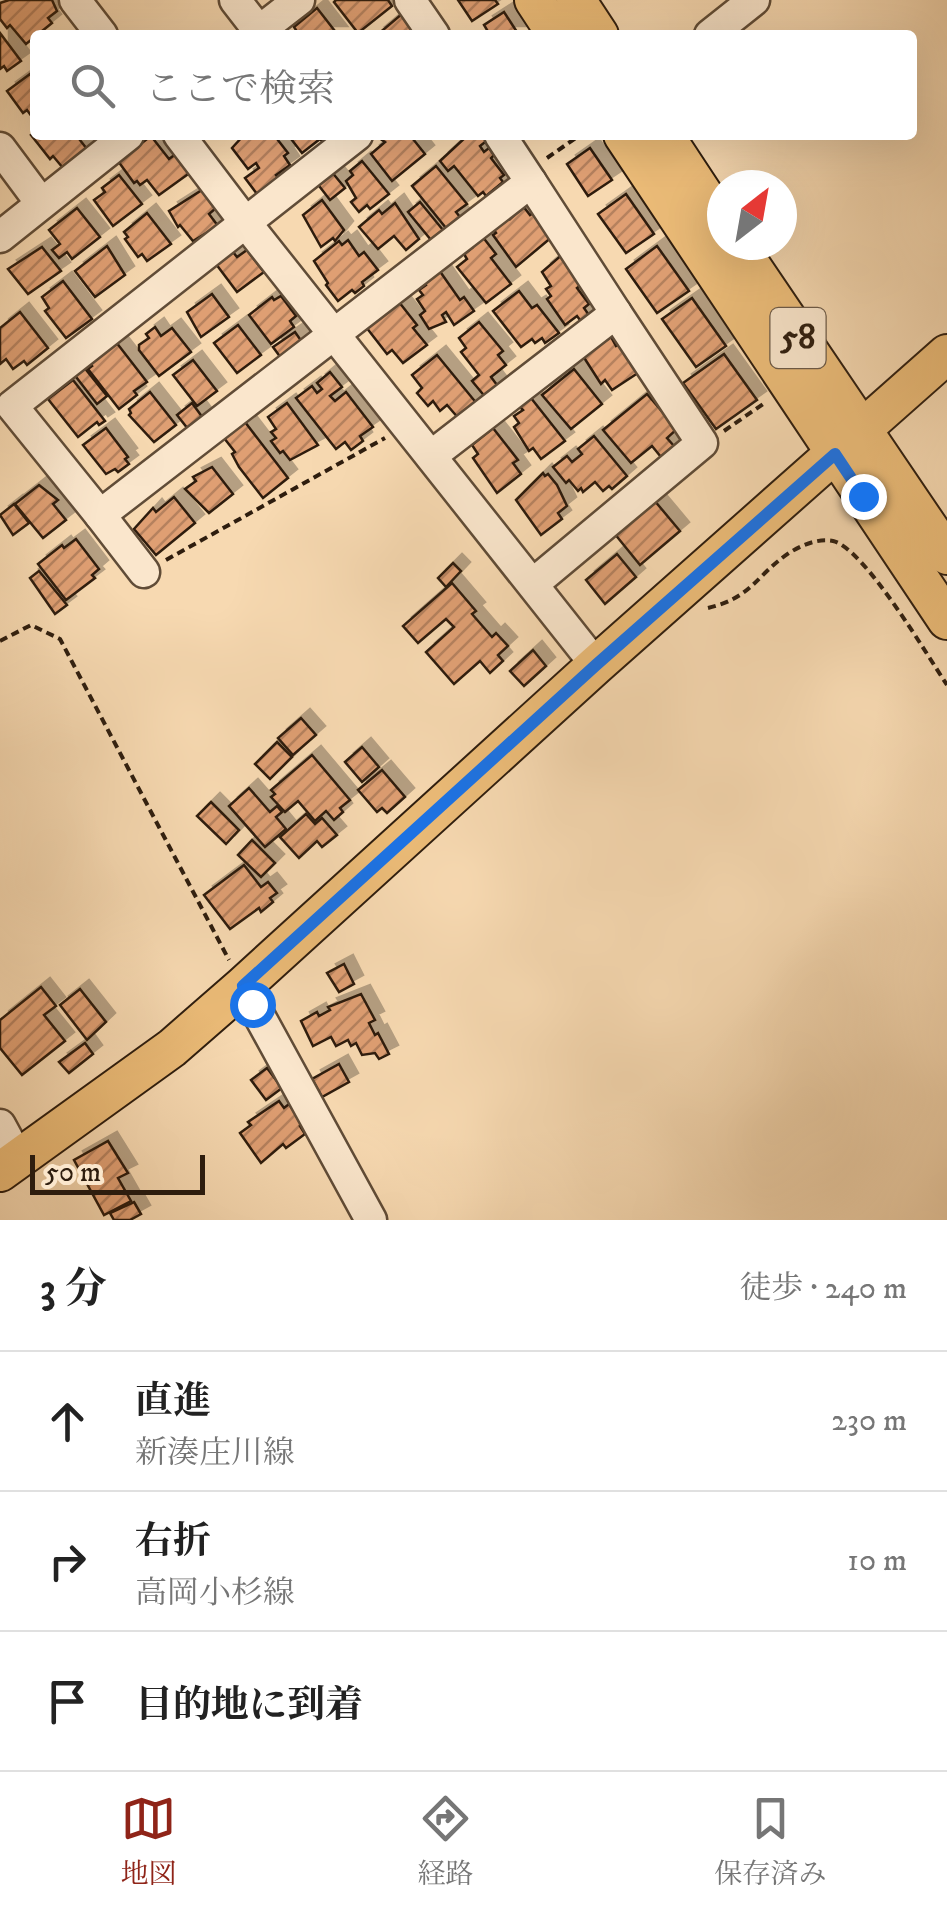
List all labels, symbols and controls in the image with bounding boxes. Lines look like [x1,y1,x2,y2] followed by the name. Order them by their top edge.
[30,30,917,140] search box
[65,58,120,113] icon: search
[145,66,335,114] text: ここで検索
[707,170,797,260] north arrow
[770,308,826,368] road number: 58
[841,474,887,520] route end
[230,982,276,1028] route start
[30,1150,205,1194] scale bar
[45,1155,101,1190] text: 50 m
[40,1264,107,1316] text: 3 分
[739,1269,907,1309] text: 徒歩 · 240 m
[135,1378,211,1426] text: 直進
[40,1394,95,1449] icon: ahead
[831,1401,907,1441] text: 230 m
[135,1434,295,1474] text: 新湊庄川線
[135,1518,211,1566] text: 右折
[40,1534,95,1589] icon: right
[847,1541,907,1581] text: 10 m
[135,1574,295,1614] text: 高岡小杉線
[40,1674,95,1729] icon: arrive
[135,1682,363,1730] text: 目的地に到着
[120,1791,177,1892] tab: 地図
[417,1791,474,1892] tab: 経路
[714,1791,827,1892] tab: 保存済み

